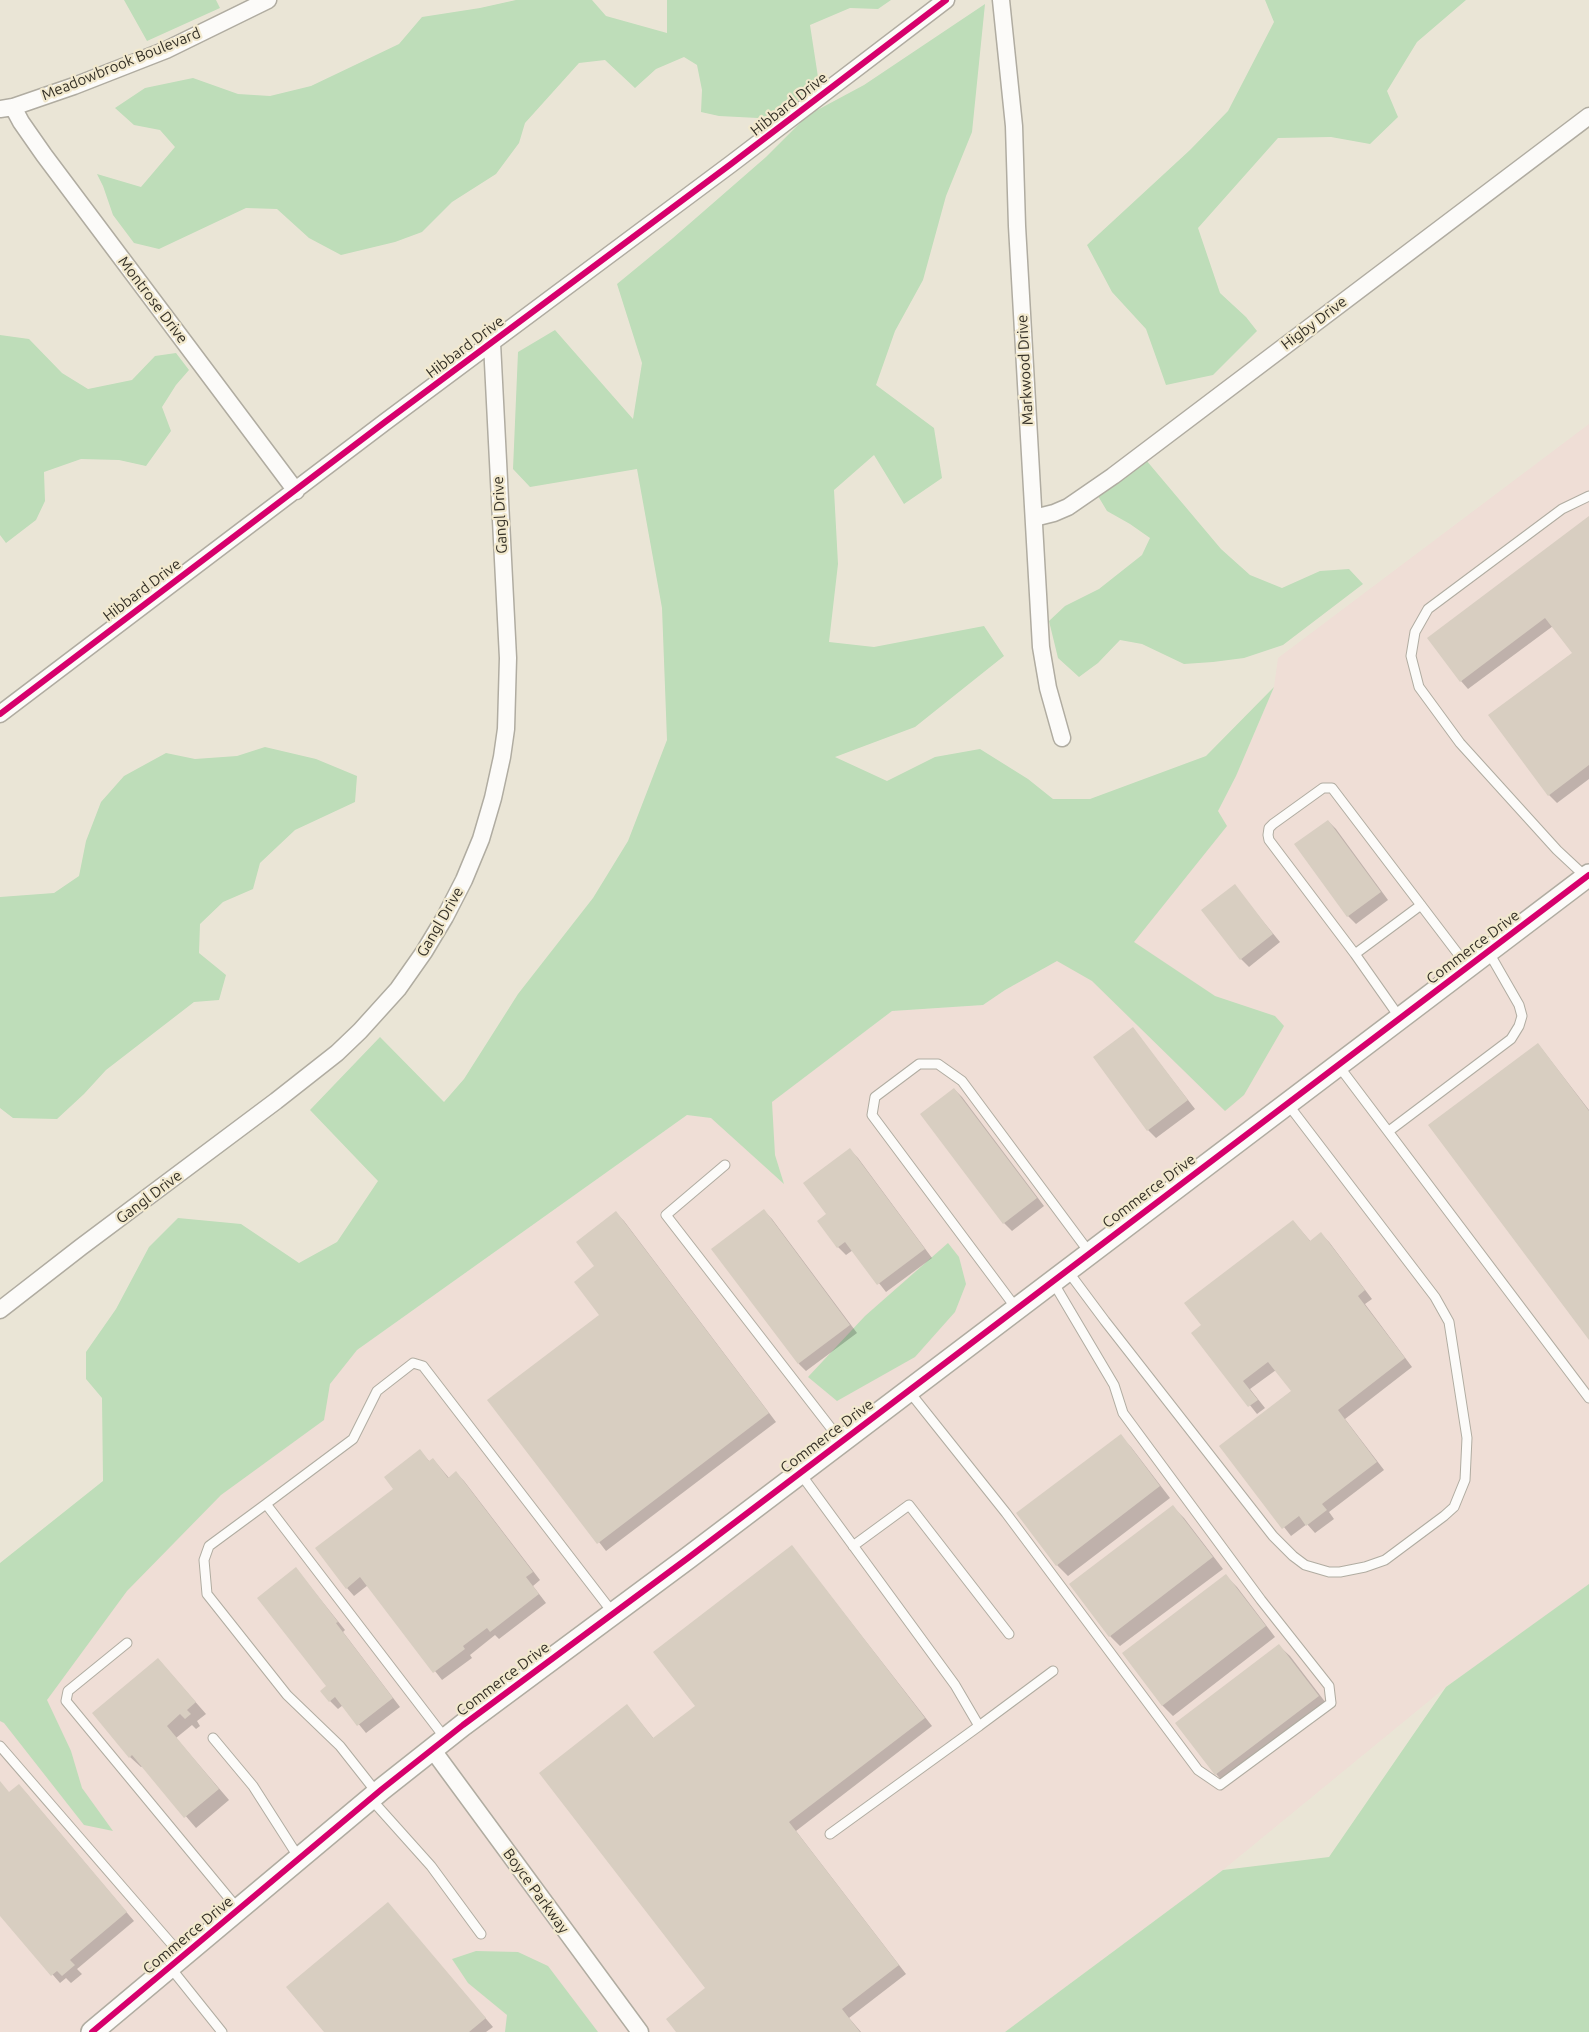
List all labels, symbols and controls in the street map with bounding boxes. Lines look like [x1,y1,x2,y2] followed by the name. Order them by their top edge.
[39,24,203,104] street label: Meadowbrook Boulevard
[747,68,831,140] street label: Hibbard Drive
[114,253,192,347] street label: Montrose Drive
[1278,292,1350,354] street label: Higby Drive
[423,312,507,382] street label: Hibbard Drive
[1013,314,1037,426] street label: Markwood Drive
[489,476,511,554] street label: Gangl Drive
[100,555,184,625] street label: Hibbard Drive
[413,884,467,960] street label: Gangl Drive
[1423,906,1523,988] street label: Commerce Drive
[1099,1150,1199,1232] street label: Commerce Drive
[113,1166,185,1228] street label: Gangl Drive
[777,1395,877,1477] street label: Commerce Drive
[453,1638,553,1720] street label: Commerce Drive
[499,1845,573,1937] street label: Boyce Parkway
[139,1892,237,1978] street label: Commerce Drive

